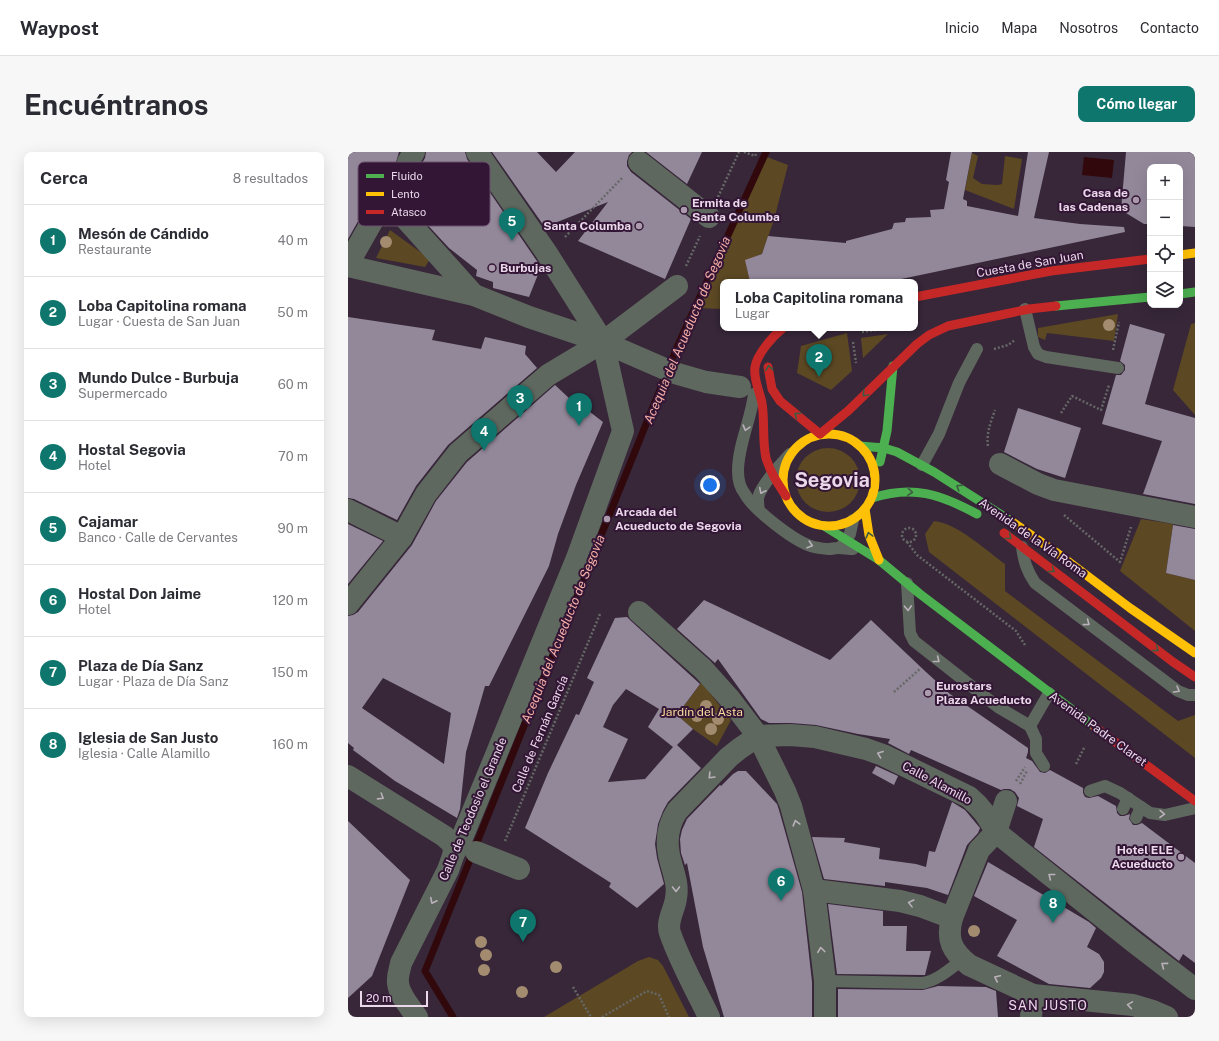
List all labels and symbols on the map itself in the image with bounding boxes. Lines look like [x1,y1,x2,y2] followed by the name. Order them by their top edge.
[358,162,490,226] legend
[391,170,423,182] text: Fluido
[1059,186,1128,214] place label: Casa de las Cadenas
[391,188,420,200] text: Lento
[1131,195,1141,205] marker: Casa de las Cadenas
[692,196,780,224] place label: Ermita de Santa Columba
[679,205,689,215] marker: Ermita de Santa Columba
[391,206,426,218] text: Atasco
[499,208,525,241] pin: 5
[543,219,631,233] place label: Santa Columba
[634,221,644,231] marker: Santa Columba
[641,234,733,426] water label: Acequia del Acueducto de Segovia
[975,248,1085,280] street label: Cuesta de San Juan
[500,261,551,275] place label: Burbujas
[487,263,497,273] marker: Burbujas
[806,344,832,377] pin: 2
[765,365,774,371] one-way arrow
[507,385,533,418] pin: 3
[862,389,870,397] one-way arrow
[566,393,592,426] pin: 1
[794,412,801,420] one-way arrow
[471,418,497,451] pin: 4
[742,424,751,431] one-way arrow
[794,468,870,492] district label: Segovia
[700,475,720,495] your location
[956,484,963,492] one-way arrow
[759,487,766,495] one-way arrow
[907,487,913,496] one-way arrow
[976,495,1090,581] street label: Avenida de la Vía Roma
[615,505,742,533] place label: Arcada del Acueducto de Segovia
[602,514,612,524] marker: Arcada del Acueducto de Segovia
[865,532,874,539] one-way arrow
[1004,532,1011,539] one-way arrow
[518,533,608,725] water label: Acequia del Acueducto de Segovia
[807,541,814,549] one-way arrow
[1048,565,1055,572] one-way arrow
[904,605,912,611] one-way arrow
[1083,618,1090,625] one-way arrow
[1151,644,1158,651] one-way arrow
[933,655,940,662] one-way arrow
[509,673,571,795] street label: Calle de Fernán García
[936,679,1032,707] place label: Eurostars Plaza Acueducto
[1173,685,1180,692] one-way arrow
[923,688,933,698] marker: Eurostars Plaza Acueducto
[1047,689,1150,769] street label: Avenida Padre Claret
[661,705,743,719] park label: Jardín del Asta
[436,735,510,883] street label: Calle de Teodosio el Grande
[877,750,884,759] one-way arrow
[900,759,974,807] street label: Calle Alamillo
[708,771,716,779] one-way arrow
[377,792,384,799] one-way arrow
[1159,810,1165,818] one-way arrow
[792,820,801,827] one-way arrow
[1111,843,1173,871] place label: Hotel ELE Acueducto
[1176,852,1186,862] marker: Hotel ELE Acueducto
[768,868,794,901] pin: 6
[1048,874,1055,881] one-way arrow
[672,886,680,892] one-way arrow
[1040,890,1066,923] pin: 8
[430,897,437,904] one-way arrow
[908,900,914,908] one-way arrow
[510,909,536,942] pin: 7
[817,947,826,953] one-way arrow
[1161,963,1168,970] one-way arrow
[994,975,1002,983] one-way arrow
[360,989,428,1008] scale bar
[1008,998,1088,1013] district label: SAN JUSTO
[1127,1001,1133,1010] one-way arrow

